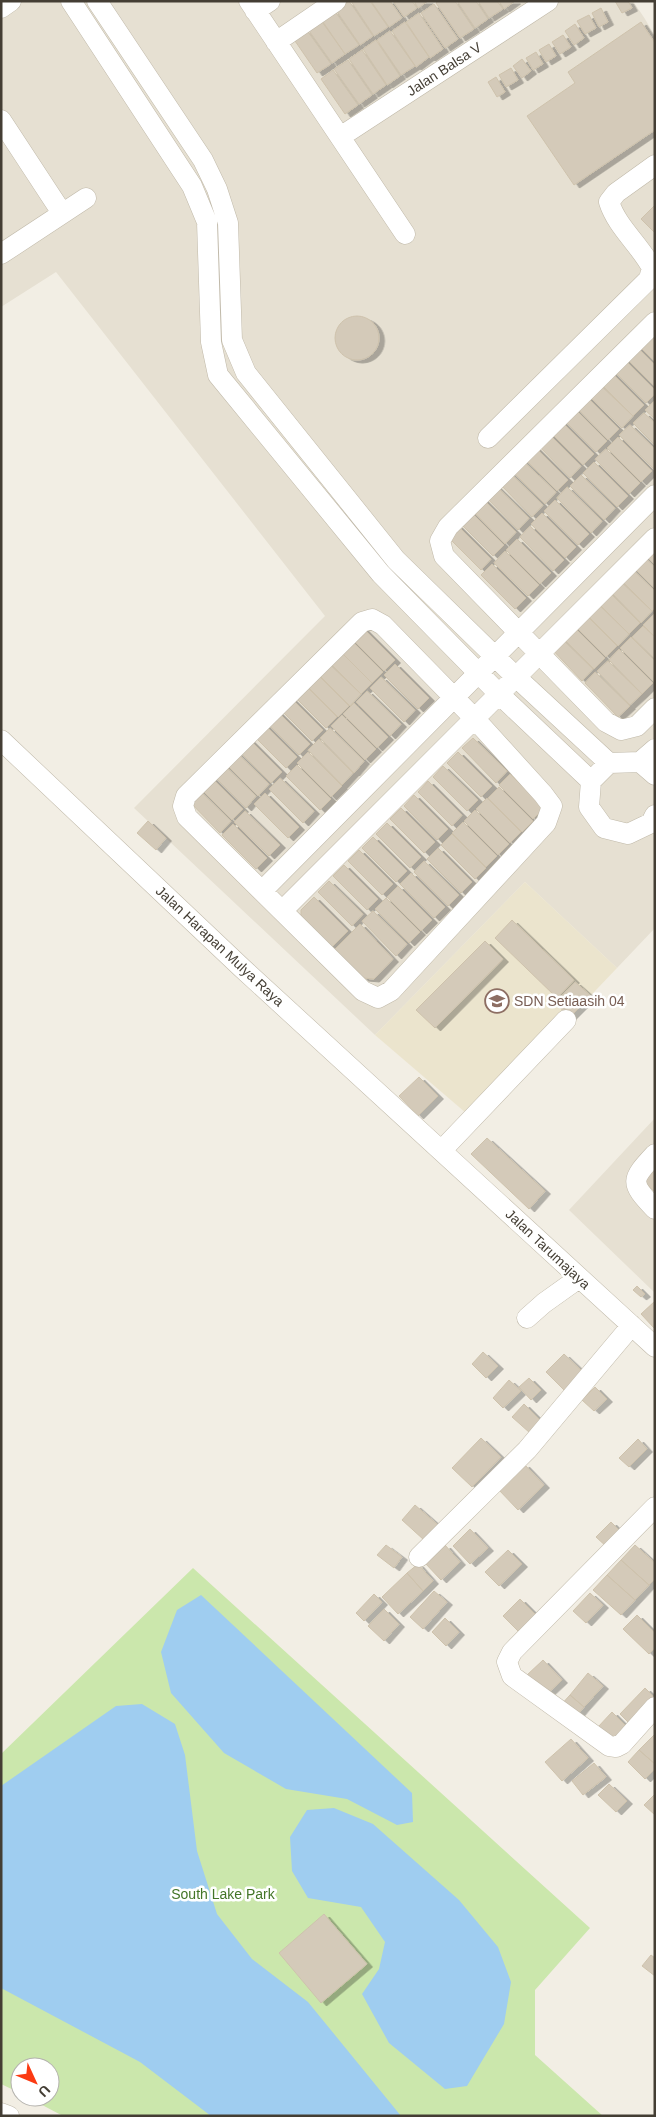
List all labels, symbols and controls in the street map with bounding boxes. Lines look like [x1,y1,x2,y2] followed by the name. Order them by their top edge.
[404,39,485,99] street label: Jalan Balsa V
[153,883,287,1010] street label: Jalan Harapan Mulya Raya
[484,988,510,1014] school or university icon: SDN Setiaasih 04
[514,993,625,1009] place label: SDN Setiaasih 04
[503,1206,594,1292] street label: Jalan Tarumajaya
[171,1886,276,1902] park label: South Lake Park
[10,2057,60,2107] north arrow
[35,2082,54,2100] text: U

